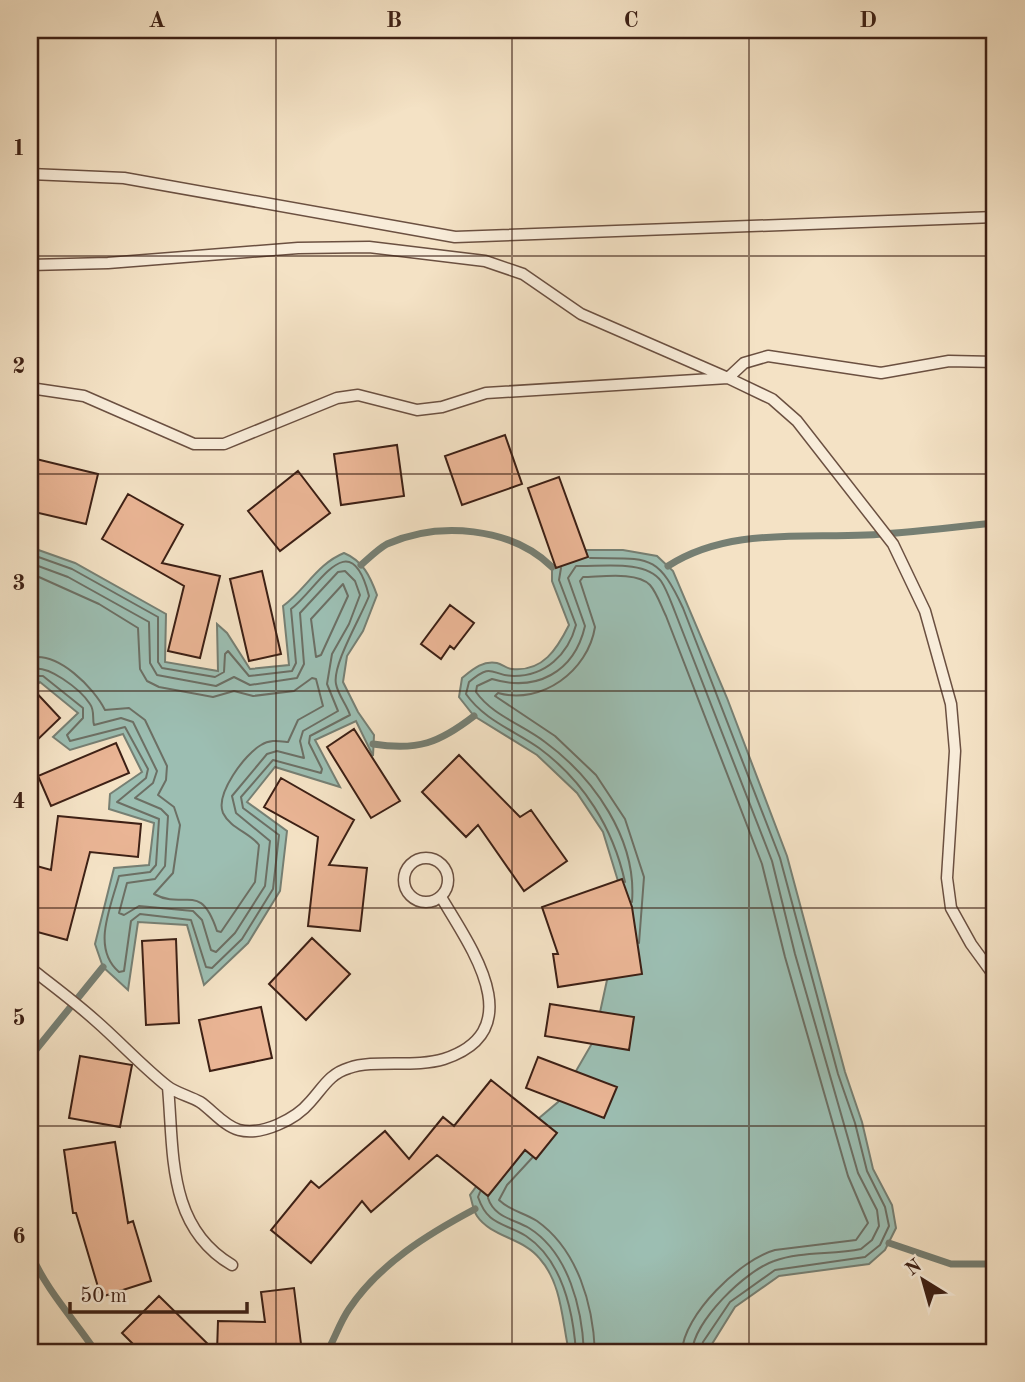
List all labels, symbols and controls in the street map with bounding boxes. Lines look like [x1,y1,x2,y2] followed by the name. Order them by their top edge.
[148,9,166,32] text: A
[386,9,402,32] text: B
[623,9,639,32] text: C
[859,9,877,32] text: D
[12,137,26,160] text: 1
[12,355,26,378] text: 2
[12,572,26,595] text: 3
[12,790,26,813] text: 4
[12,1007,26,1030] text: 5
[12,1225,26,1248] text: 6
[888,1246,958,1316] north arrow
[903,1256,926,1280] text: N
[70,1270,247,1314] scale bar
[80,1286,127,1307] text: 50 m

